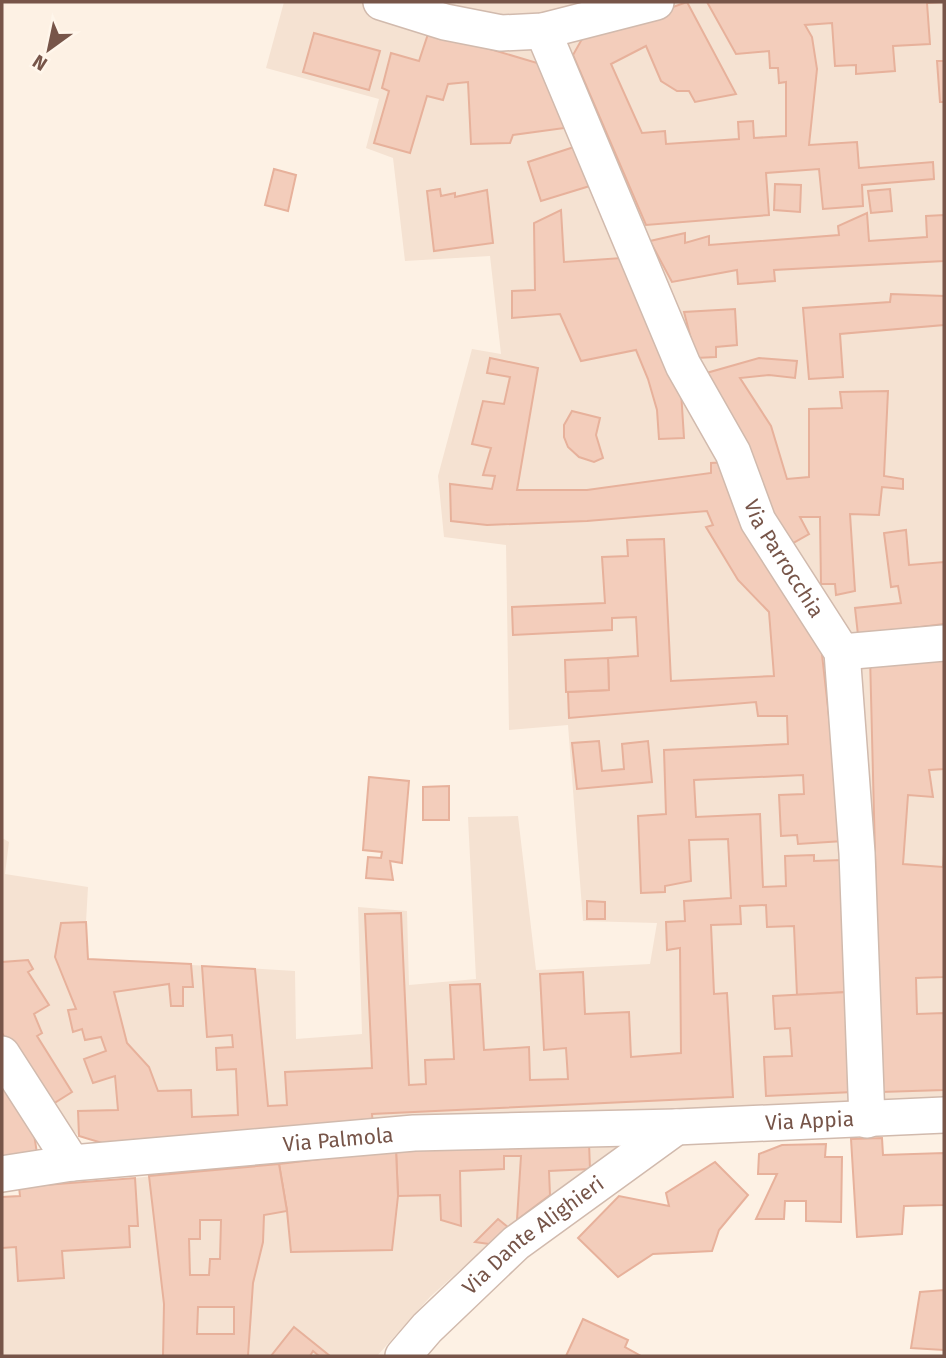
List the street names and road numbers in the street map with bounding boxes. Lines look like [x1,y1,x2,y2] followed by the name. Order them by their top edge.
[738,496,830,623] street label: Via Parrocchia
[765,1106,855,1136] street label: Via Appia
[282,1122,394,1157] street label: Via Palmola
[457,1171,609,1300] street label: Via Dante Alighieri

